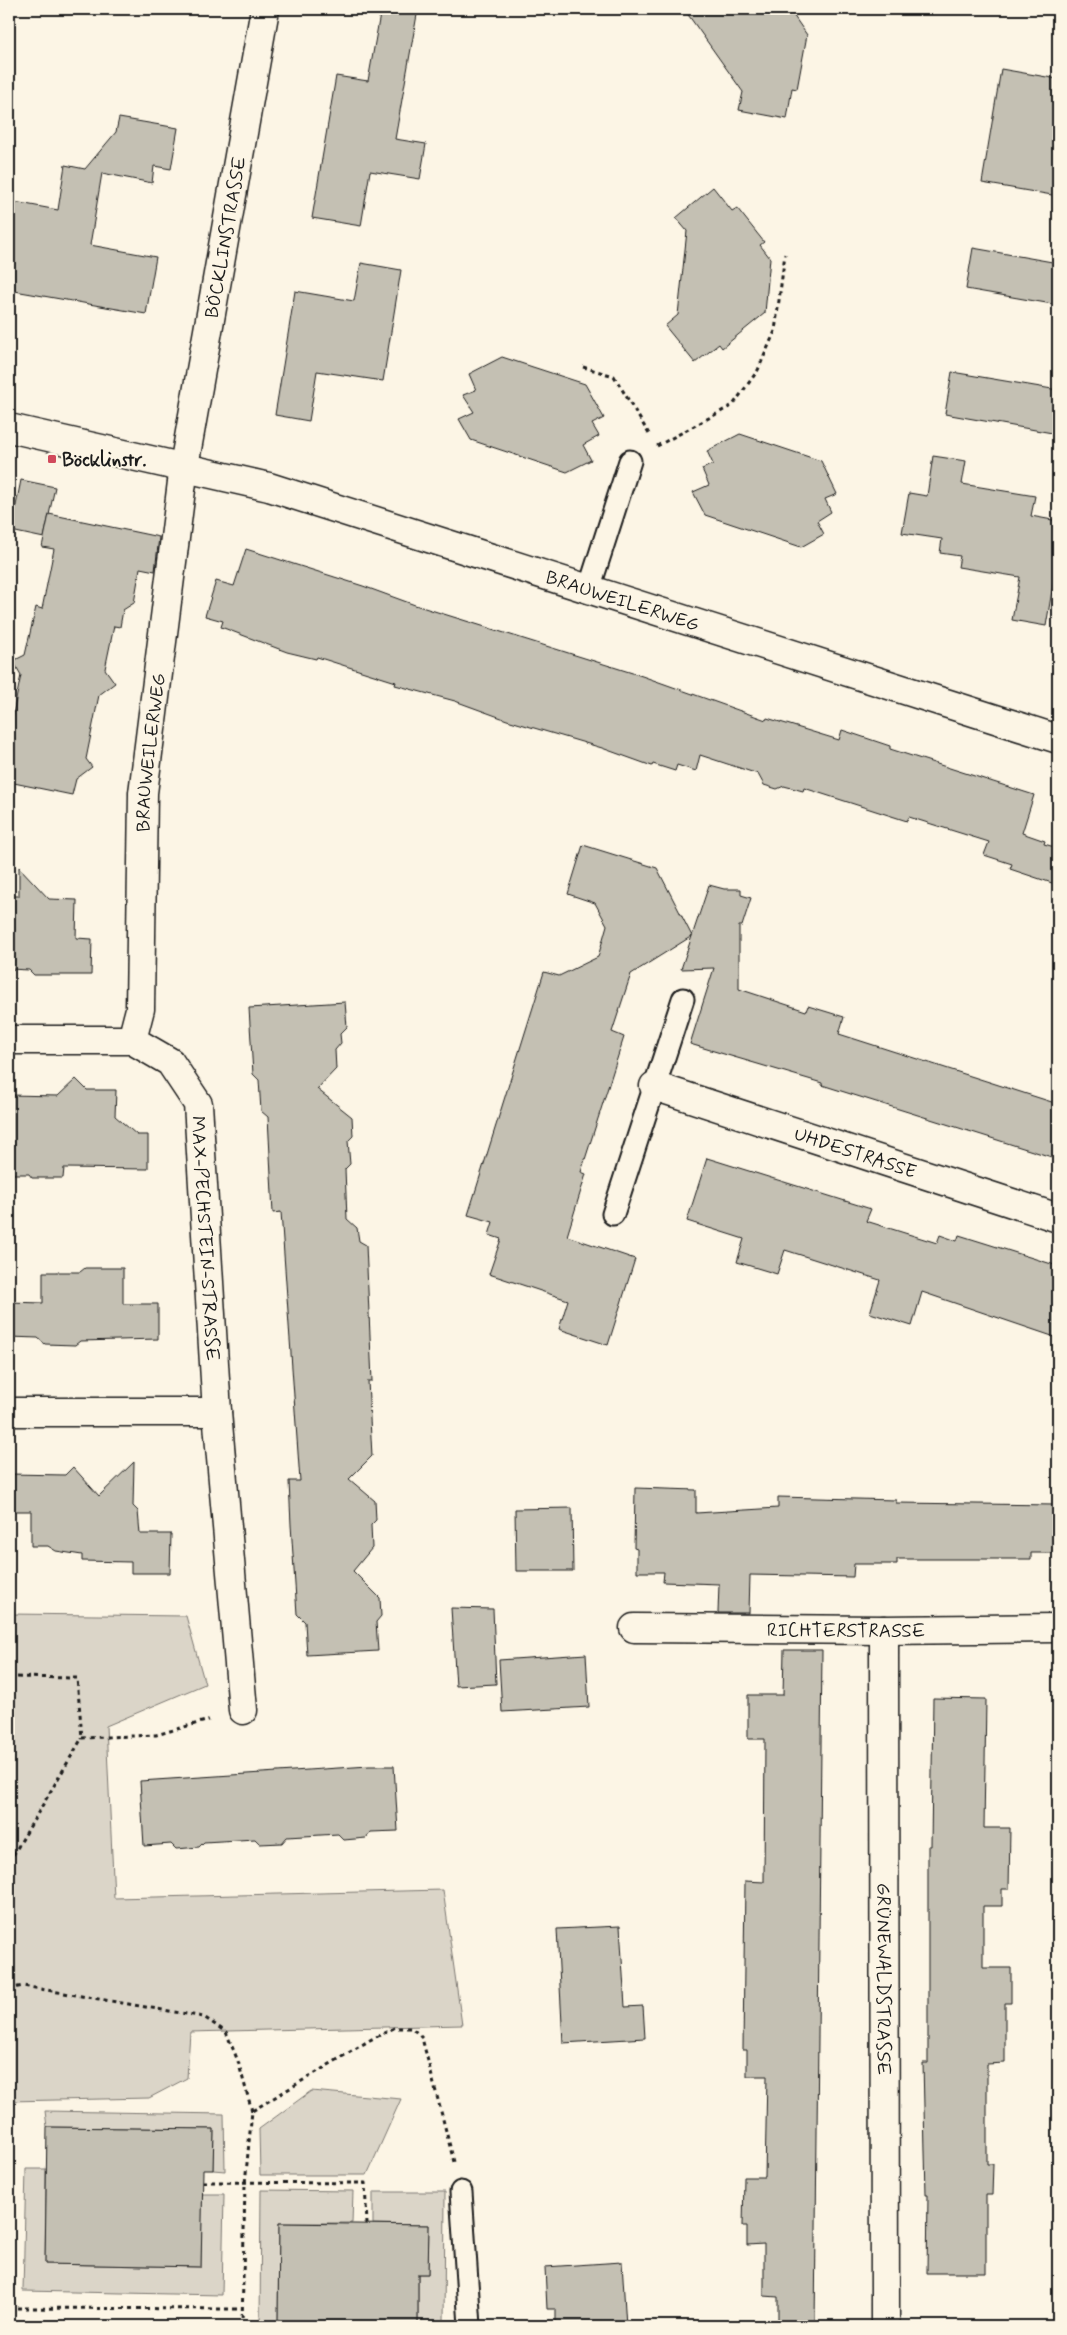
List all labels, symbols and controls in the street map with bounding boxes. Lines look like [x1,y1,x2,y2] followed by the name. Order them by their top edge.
[199,155,253,320] street label: BÖCKLINSTRASSE
[62,448,146,473] place label: Böcklinstr.
[46,453,58,465] marker: Böcklinstr.
[542,565,702,638] street label: BRAUWEILERWEG
[131,672,172,832] street label: BRAUWEILERWEG
[185,1115,225,1362] street label: MAX-PECHSTEIN-STRASSE
[791,1122,919,1185] street label: UHDESTRASSE
[767,1618,925,1644] street label: RICHTERSTRASSE
[870,1883,896,2075] street label: GRÜNEWALDSTRASSE

